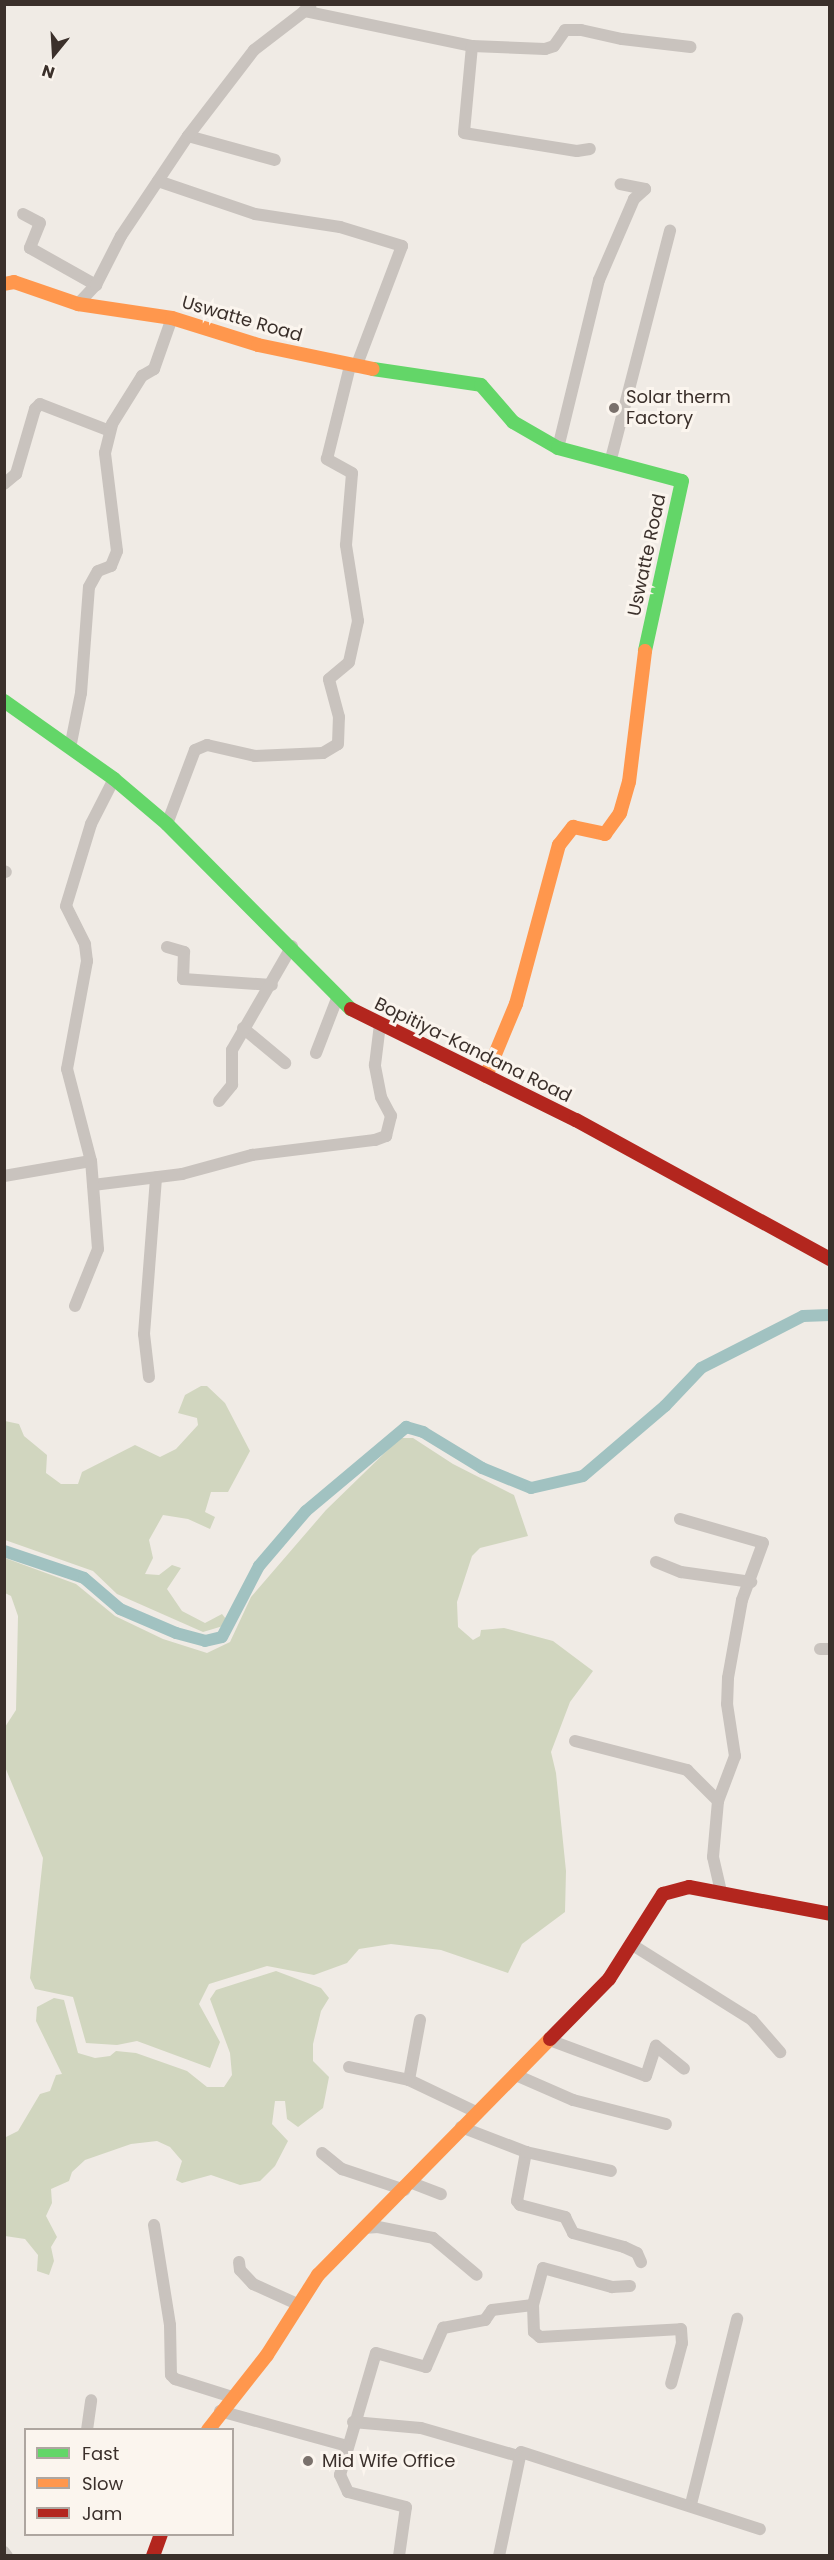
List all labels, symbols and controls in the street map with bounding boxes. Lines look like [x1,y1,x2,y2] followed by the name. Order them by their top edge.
[24,24,84,84] north arrow
[39,59,58,84] text: N
[179,291,305,347] street label: Uswatte Road
[626,387,731,430] place label: Solar therm Factory
[607,401,621,415] marker: Solar therm Factory
[624,492,670,618] street label: Uswatte Road
[371,993,575,1107] street label: Bopitiya-Kandana Road
[24,2428,234,2536] legend
[82,2441,119,2466] text: Fast
[322,2450,455,2472] place label: Mid Wife Office
[299,2452,317,2470] marker: Mid Wife Office
[82,2471,123,2496] text: Slow
[82,2501,122,2526] text: Jam

